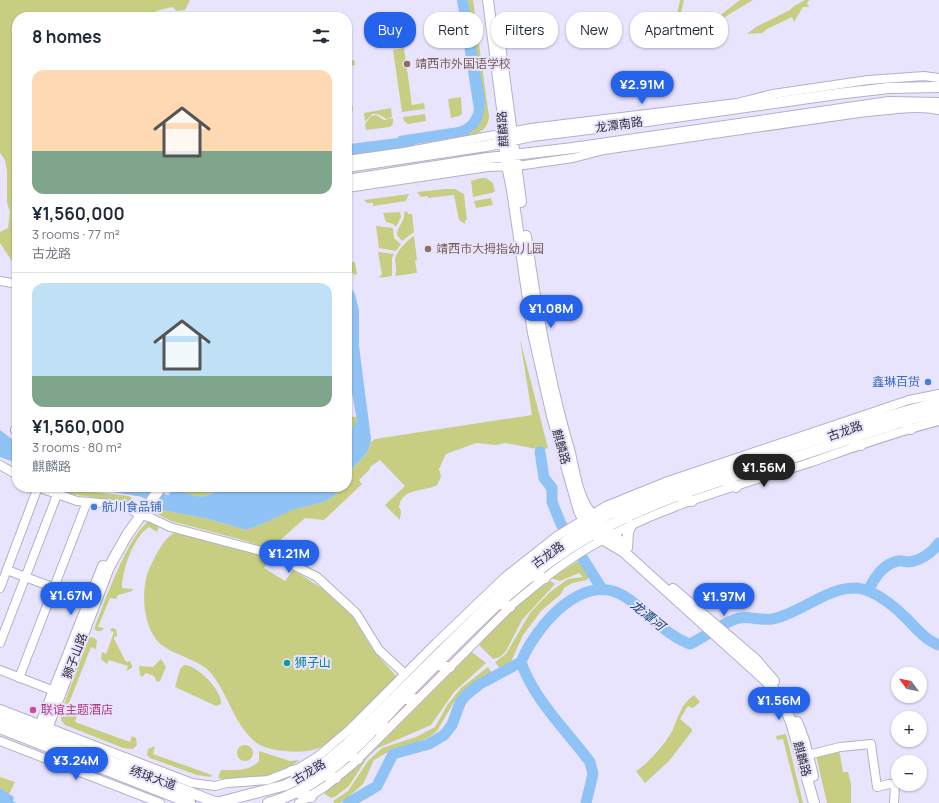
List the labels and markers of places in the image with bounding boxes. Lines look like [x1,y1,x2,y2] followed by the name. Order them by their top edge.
[415,55,511,72] place label: 靖西市外国语学校
[402,59,412,69] marker: 靖西市外国语学校
[609,71,675,105] pin: ¥2.91M
[436,240,544,257] place label: 靖西市大拇指幼儿园
[423,244,433,254] marker: 靖西市大拇指幼儿园
[518,295,584,329] pin: ¥1.08M
[872,373,920,390] place label: 鑫琳百货
[923,377,933,387] marker: 鑫琳百货
[731,454,797,488] pin: ¥1.56M
[102,498,162,515] place label: 航川食品铺
[89,502,99,512] marker: 航川食品铺
[256,540,322,574] pin: ¥1.21M
[38,582,104,616] pin: ¥1.67M
[691,583,757,617] pin: ¥1.97M
[295,654,331,671] place label: 狮子山
[282,658,292,668] marker: 狮子山
[746,687,812,721] pin: ¥1.56M
[41,701,113,718] place label: 联谊主题酒店
[28,705,38,715] marker: 联谊主题酒店
[43,747,109,781] pin: ¥3.24M

